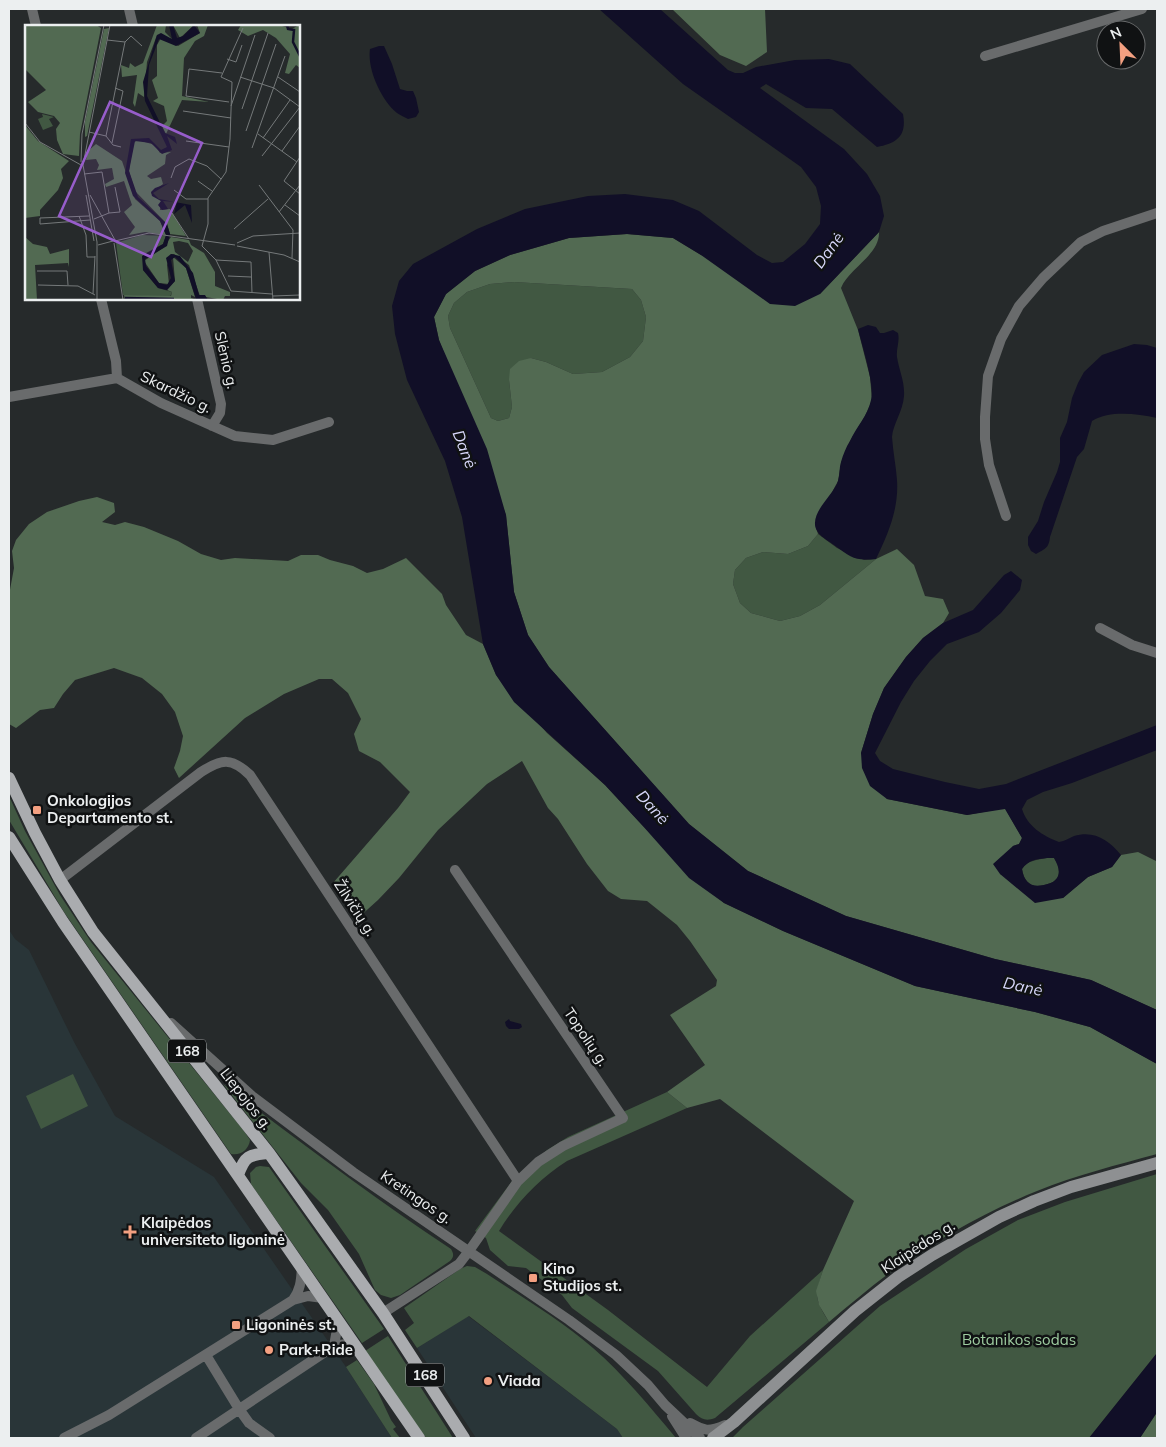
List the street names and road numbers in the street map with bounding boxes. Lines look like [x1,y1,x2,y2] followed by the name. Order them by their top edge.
[211,329,242,390] street label: Slėnio g.
[138,366,215,417] street label: Skardžio g.
[330,876,381,940] street label: Žilvičių g.
[560,1004,613,1069] street label: Topolių g.
[168,1040,206,1062] road number: 168
[216,1064,276,1133] street label: Liepojos g.
[377,1166,456,1227] street label: Kretingos g.
[877,1216,958,1277] street label: Klaipėdos g.
[406,1364,444,1386] road number: 168

